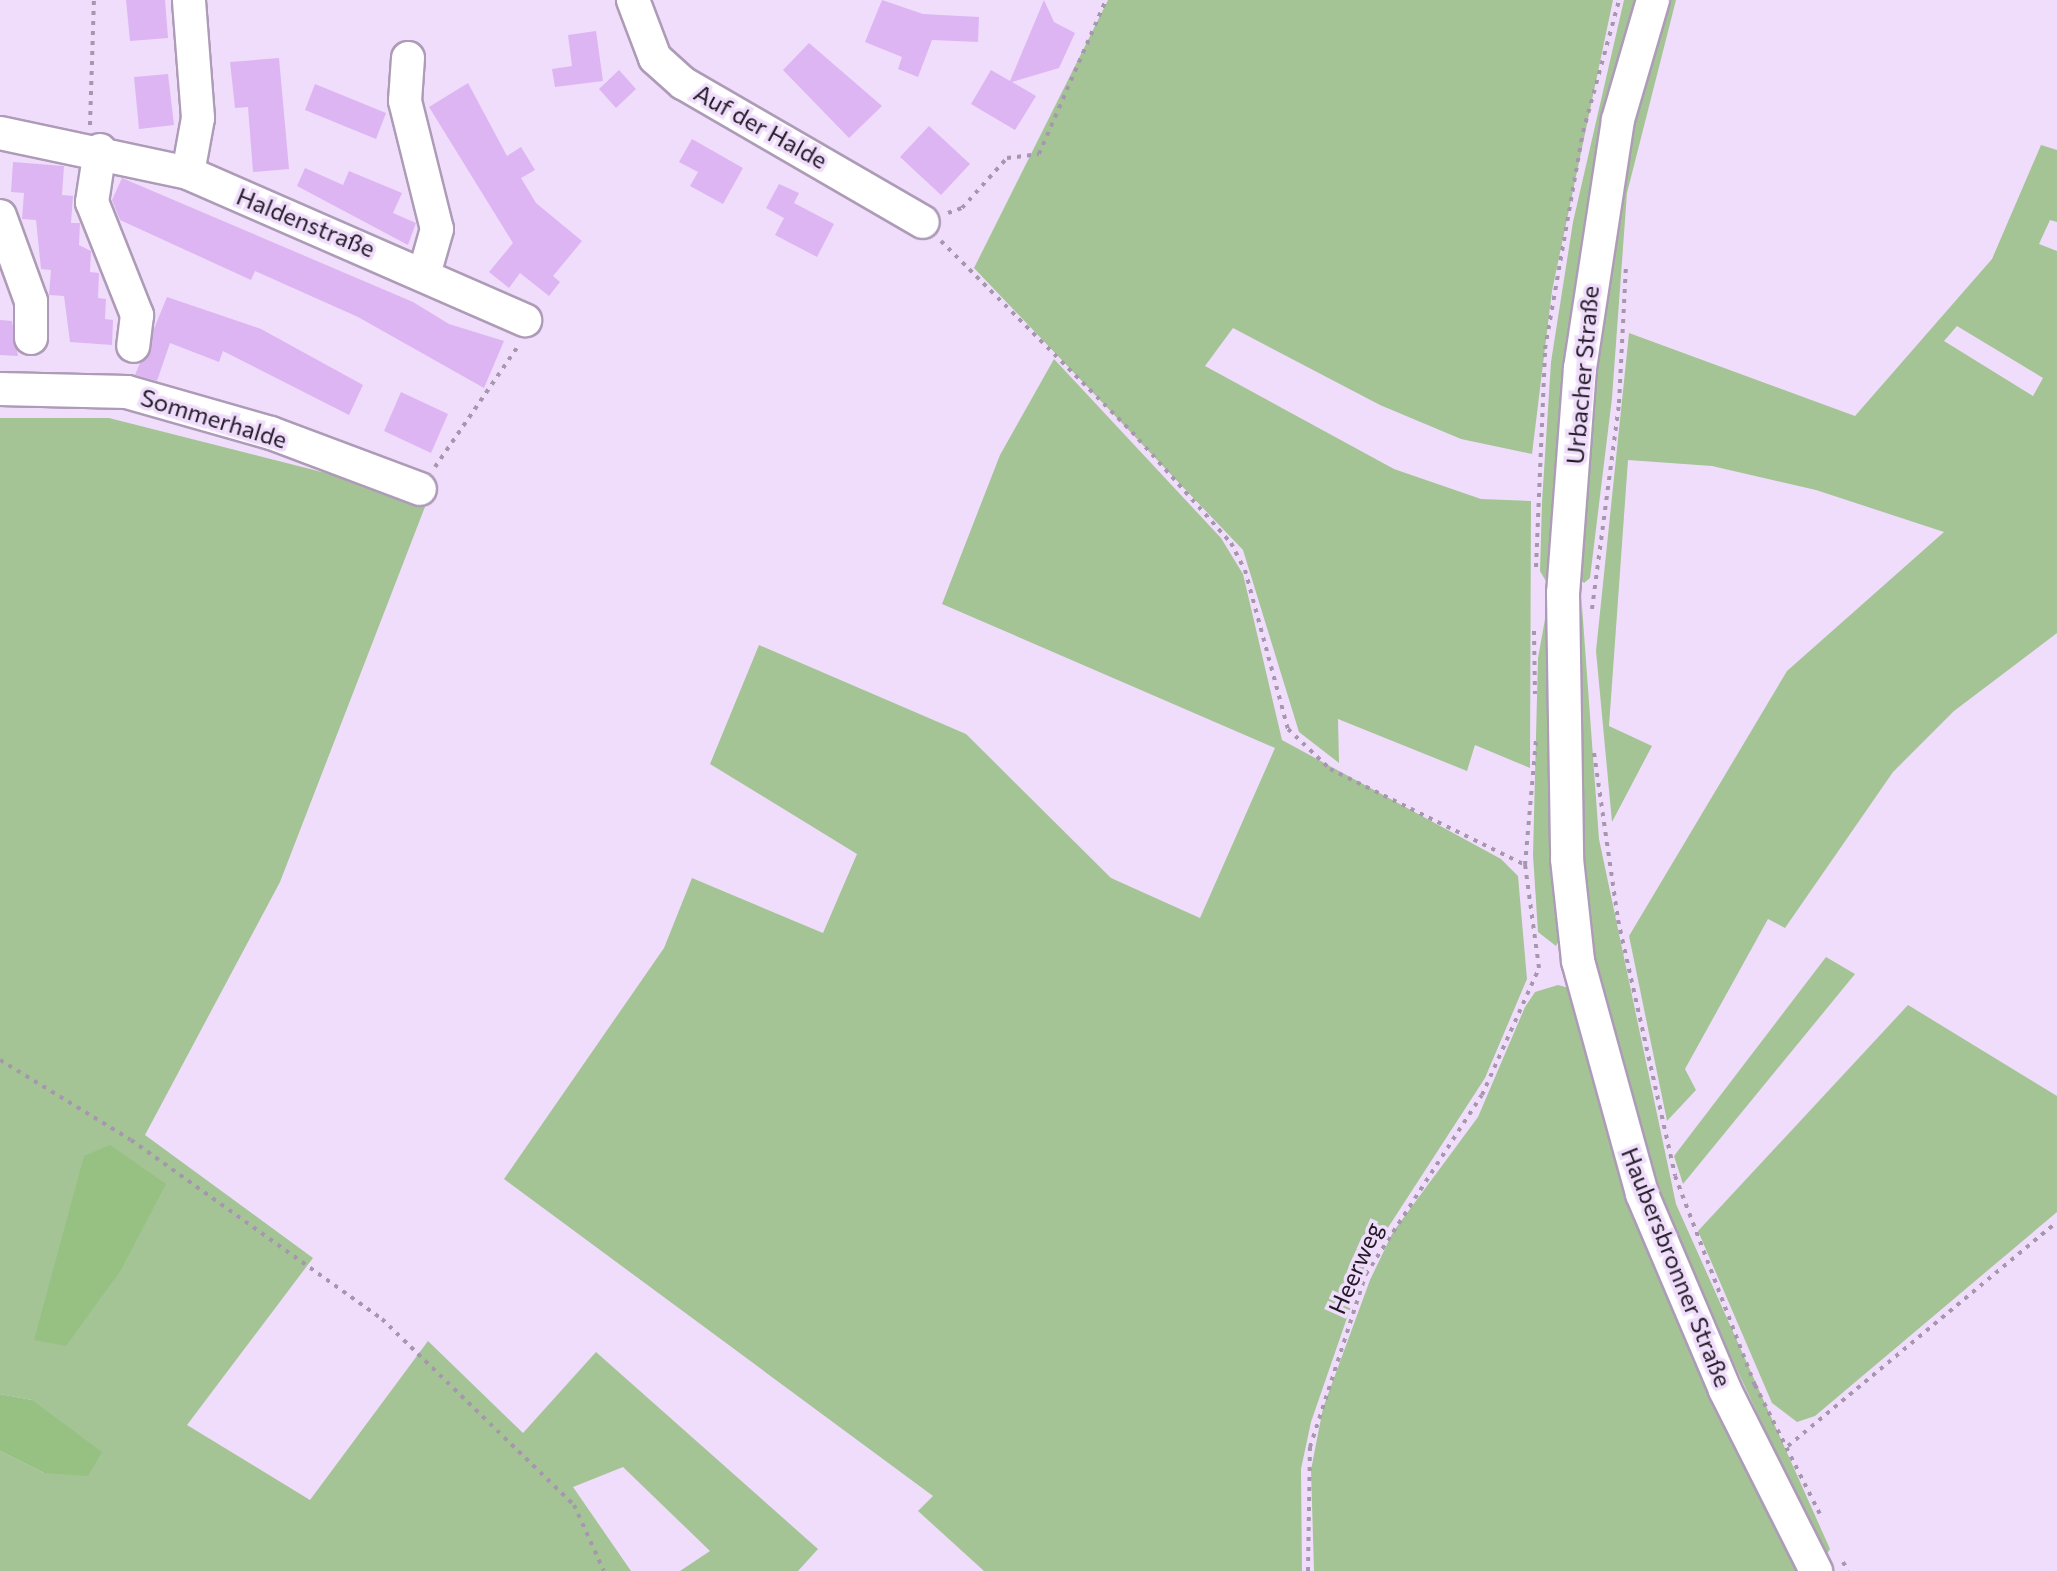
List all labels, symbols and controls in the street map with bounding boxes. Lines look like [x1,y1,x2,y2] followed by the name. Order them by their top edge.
[689,78,833,174] street label: Auf der Halde
[233,181,379,263] street label: Haldenstraße
[1560,285,1604,465] street label: Urbacher Straße
[137,382,291,454] street label: Sommerhalde
[1616,1143,1738,1391] street label: Haubersbronner Straße
[1322,1218,1388,1318] street label: Heerweg

